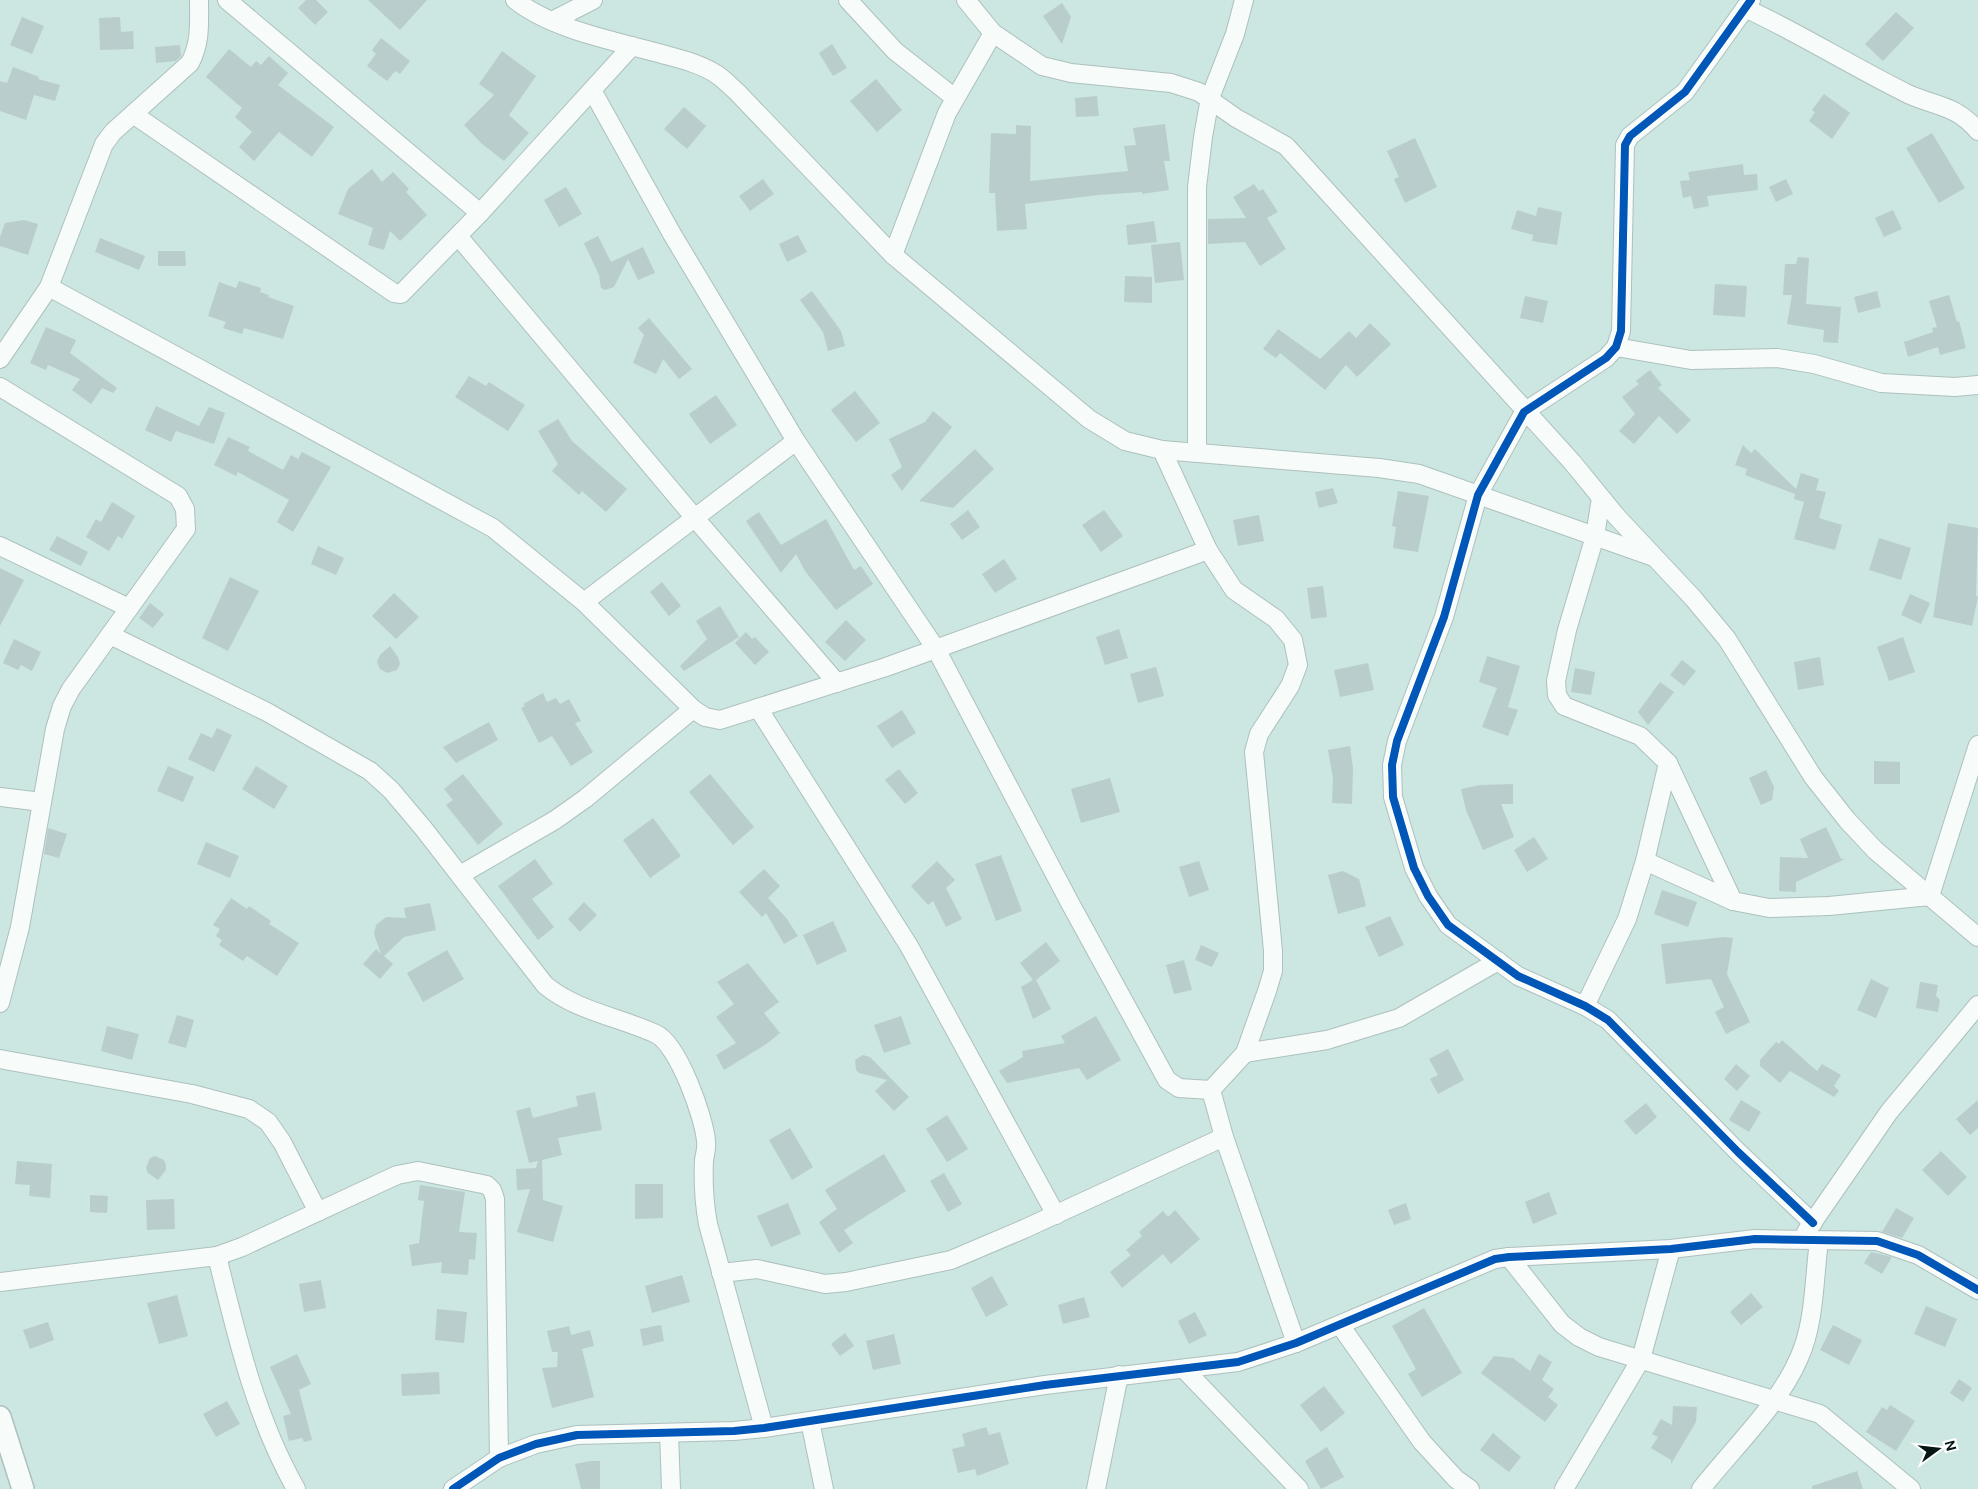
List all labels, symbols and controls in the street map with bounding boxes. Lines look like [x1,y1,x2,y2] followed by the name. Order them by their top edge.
[1913,1424,1963,1474] north arrow
[1941,1438,1961,1453] text: N

